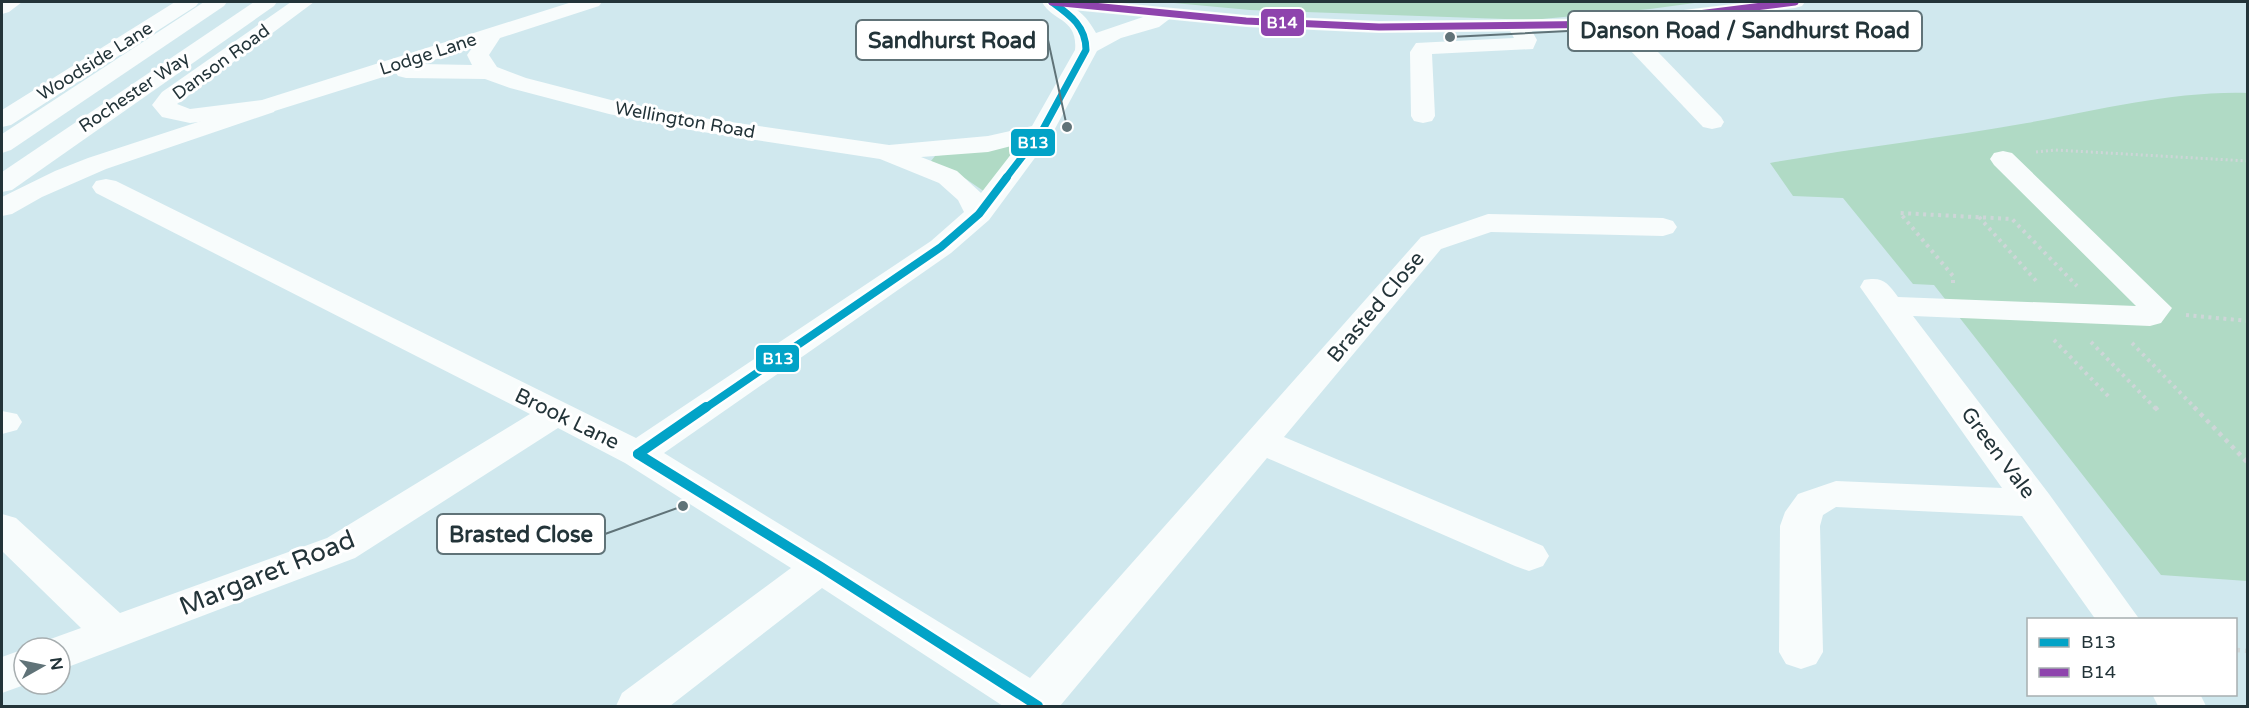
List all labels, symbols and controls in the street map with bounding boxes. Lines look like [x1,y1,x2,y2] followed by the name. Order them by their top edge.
[1260,8,1305,37] line badge: B14
[1568,11,1922,51] callout: Danson Road / Sandhurst Road
[1266,13,1298,33] text: B14
[33,17,157,105] street label: Woodside Lane
[1580,18,1910,44] text: Danson Road / Sandhurst Road
[168,19,274,105] street label: Danson Road
[856,20,1048,60] callout: Sandhurst Road
[377,28,479,80] street label: Lodge Lane
[868,28,1036,54] text: Sandhurst Road
[75,47,194,137] street label: Rochester Way
[613,97,757,143] street label: Wellington Road
[1010,128,1056,157] line badge: B13
[1017,133,1049,153] text: B13
[1322,246,1430,368] street label: Brasted Close
[755,344,800,373] line badge: B13
[762,349,794,369] text: B13
[511,383,623,455] street label: Brook Lane
[1956,402,2041,504] street label: Green Vale
[437,514,605,554] callout: Brasted Close
[449,522,593,548] text: Brasted Close
[175,524,359,622] street label: Margaret Road
[2027,618,2237,696] legend
[2081,631,2116,653] text: B13
[12,636,72,696] north arrow
[45,656,67,672] text: N
[2081,661,2116,683] text: B14

